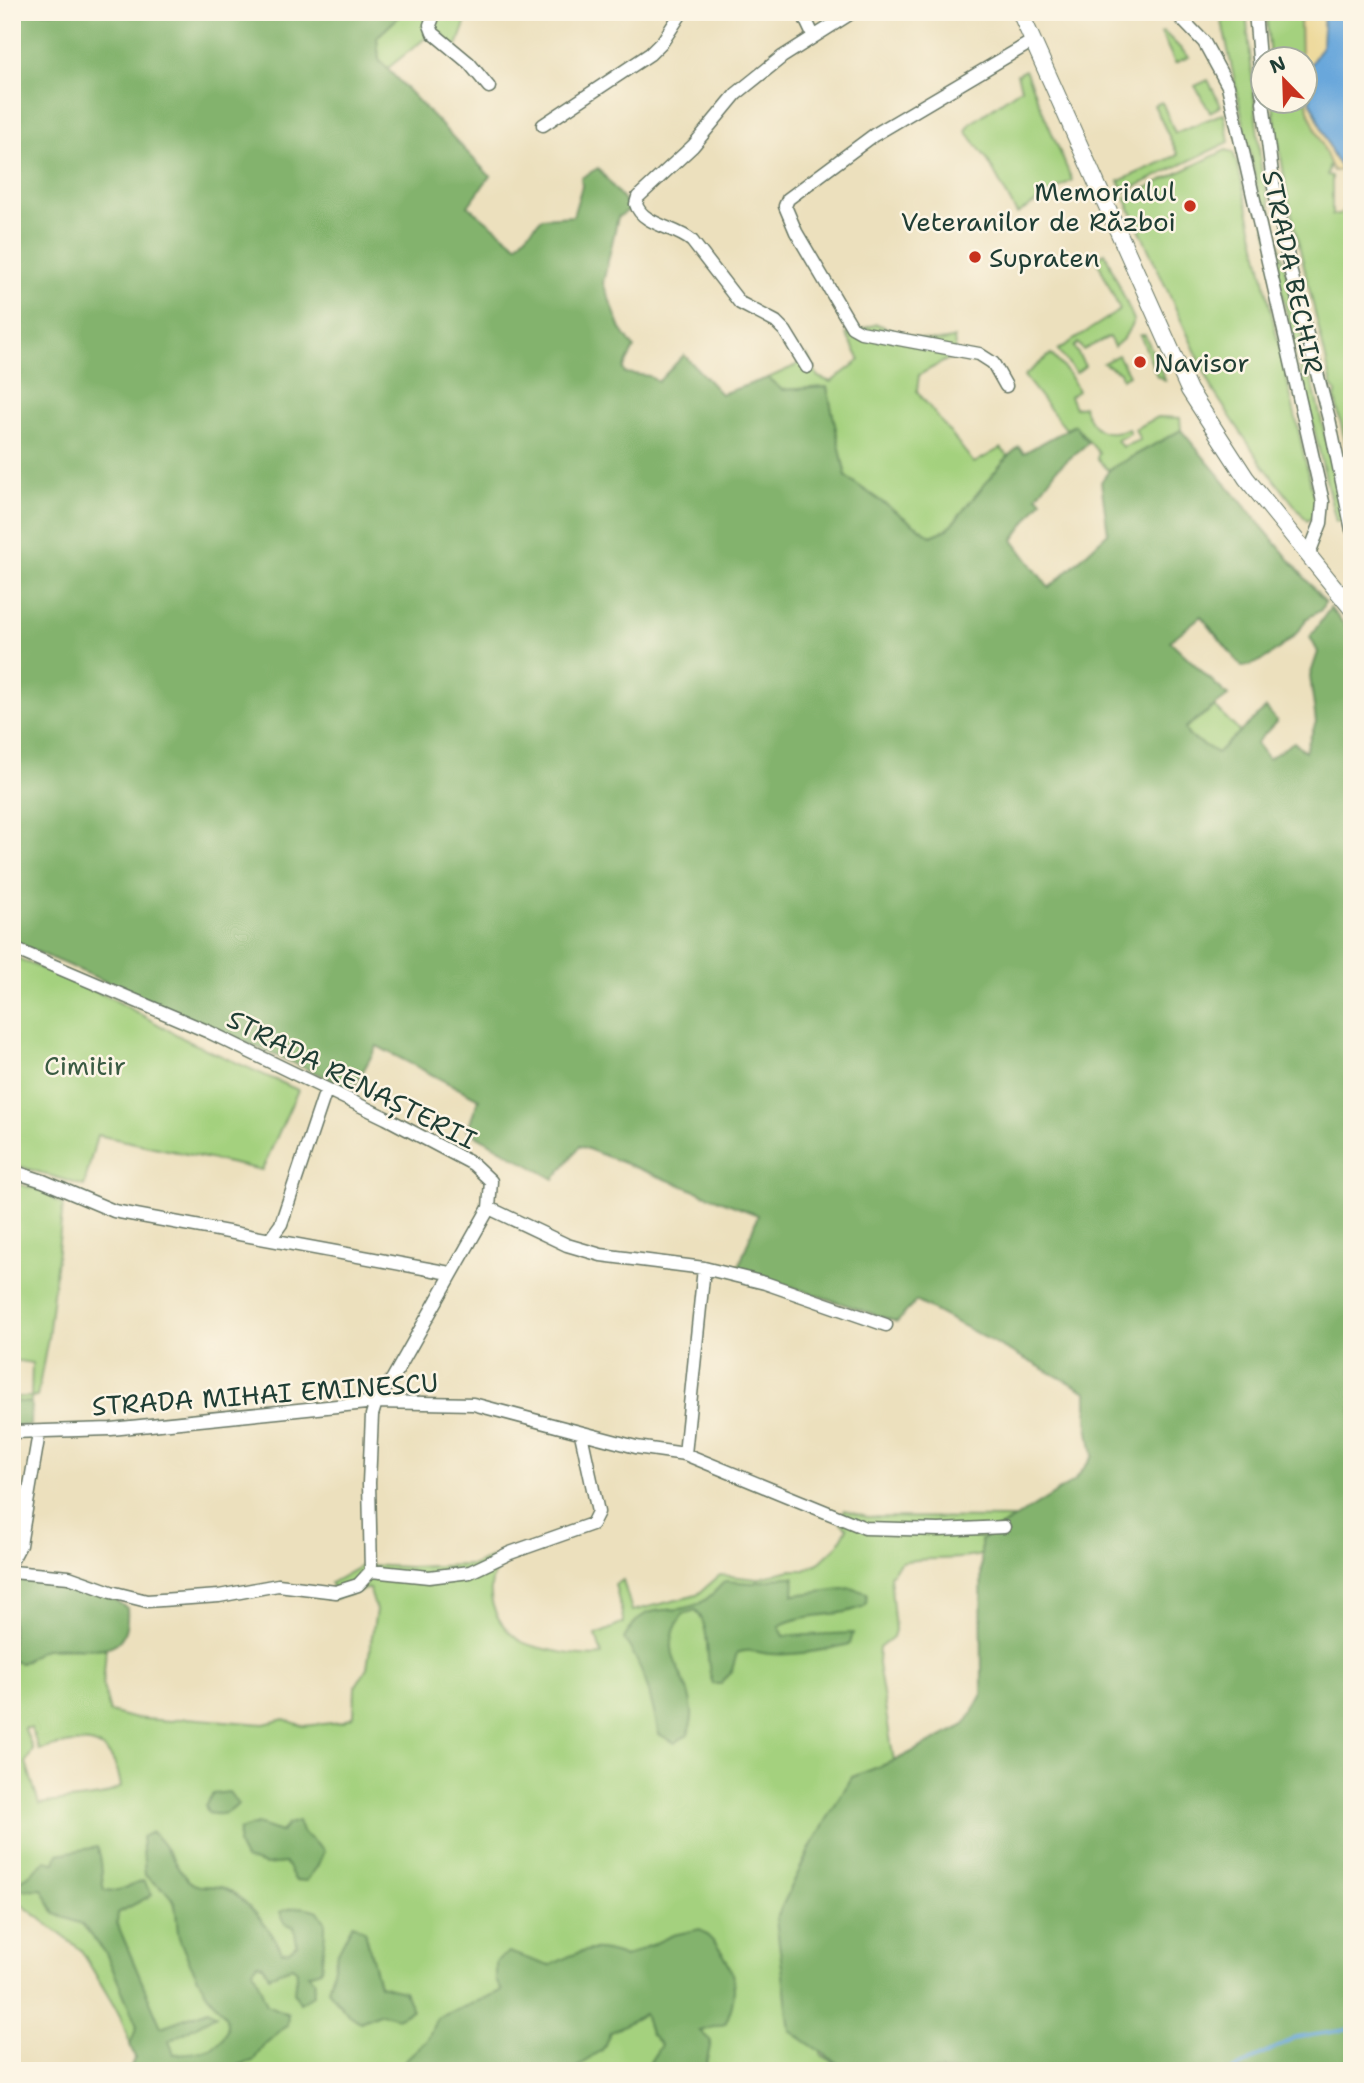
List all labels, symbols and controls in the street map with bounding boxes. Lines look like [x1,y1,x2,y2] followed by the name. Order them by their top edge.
[1248,46,1318,116] north arrow
[1266,50,1289,79] text: N
[1254,167,1332,377] street label: STRADA BECHIR
[901,174,1176,239] place label: Memorialul Veteranilor de Război
[1182,198,1198,214] marker: Memorialul Veteranilor de Război
[989,240,1100,275] place label: Supraten
[967,249,983,265] marker: Supraten
[1154,345,1250,380] place label: Navisor
[1132,354,1148,370] marker: Navisor
[221,1001,483,1158] street label: STRADA RENAȘTERII
[44,1048,126,1083] park label: Cimitir
[91,1364,439,1424] street label: STRADA MIHAI EMINESCU

